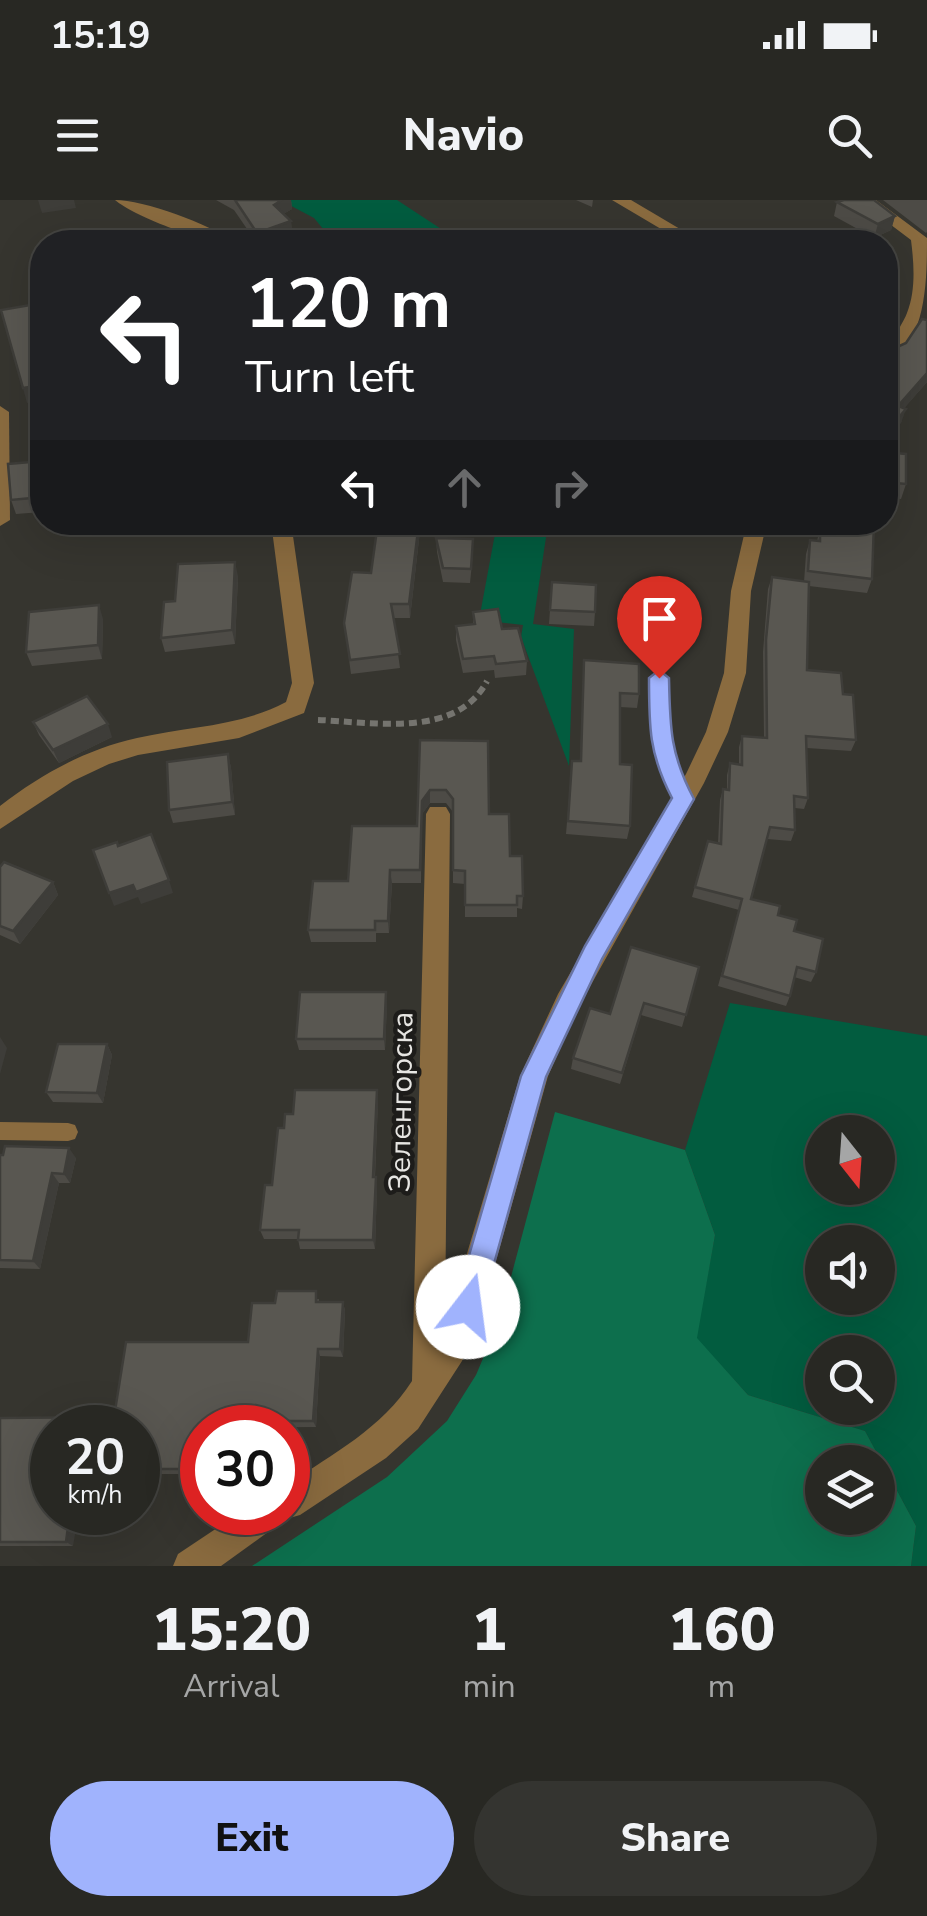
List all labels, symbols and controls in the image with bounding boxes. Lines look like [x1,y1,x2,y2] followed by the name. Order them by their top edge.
[50,10,151,61] text: 15:19
[403,105,524,166] text: Navio
[50,108,105,163] icon: menu
[822,108,877,163] icon: search
[245,256,451,352] text: 120 m
[80,270,210,400] icon: left
[245,347,414,408] text: Turn left
[332,460,387,515] icon: left
[437,460,492,515] icon: ahead
[542,460,597,515] icon: right
[617,576,702,679] pin
[632,591,687,646] icon: arrive
[379,1011,424,1193] street label: Зеленгорска
[805,1115,895,1205] north arrow
[805,1115,895,1535] map controls
[805,1225,895,1315] button: sound
[416,1255,520,1359] position arrow
[805,1335,895,1425] button: search
[180,1405,310,1535] speed limit sign: 30
[65,1423,125,1492] text: 20
[805,1445,895,1535] button: layers
[67,1478,123,1512] text: km/h
[152,1589,311,1671] text: 15:20
[471,1589,507,1671] text: 1
[667,1589,775,1671] text: 160
[183,1665,280,1708] text: Arrival
[463,1665,516,1708] text: min
[708,1665,735,1708] text: m
[50,1781,454,1896] button: Exit
[474,1781,877,1896] button: Share

